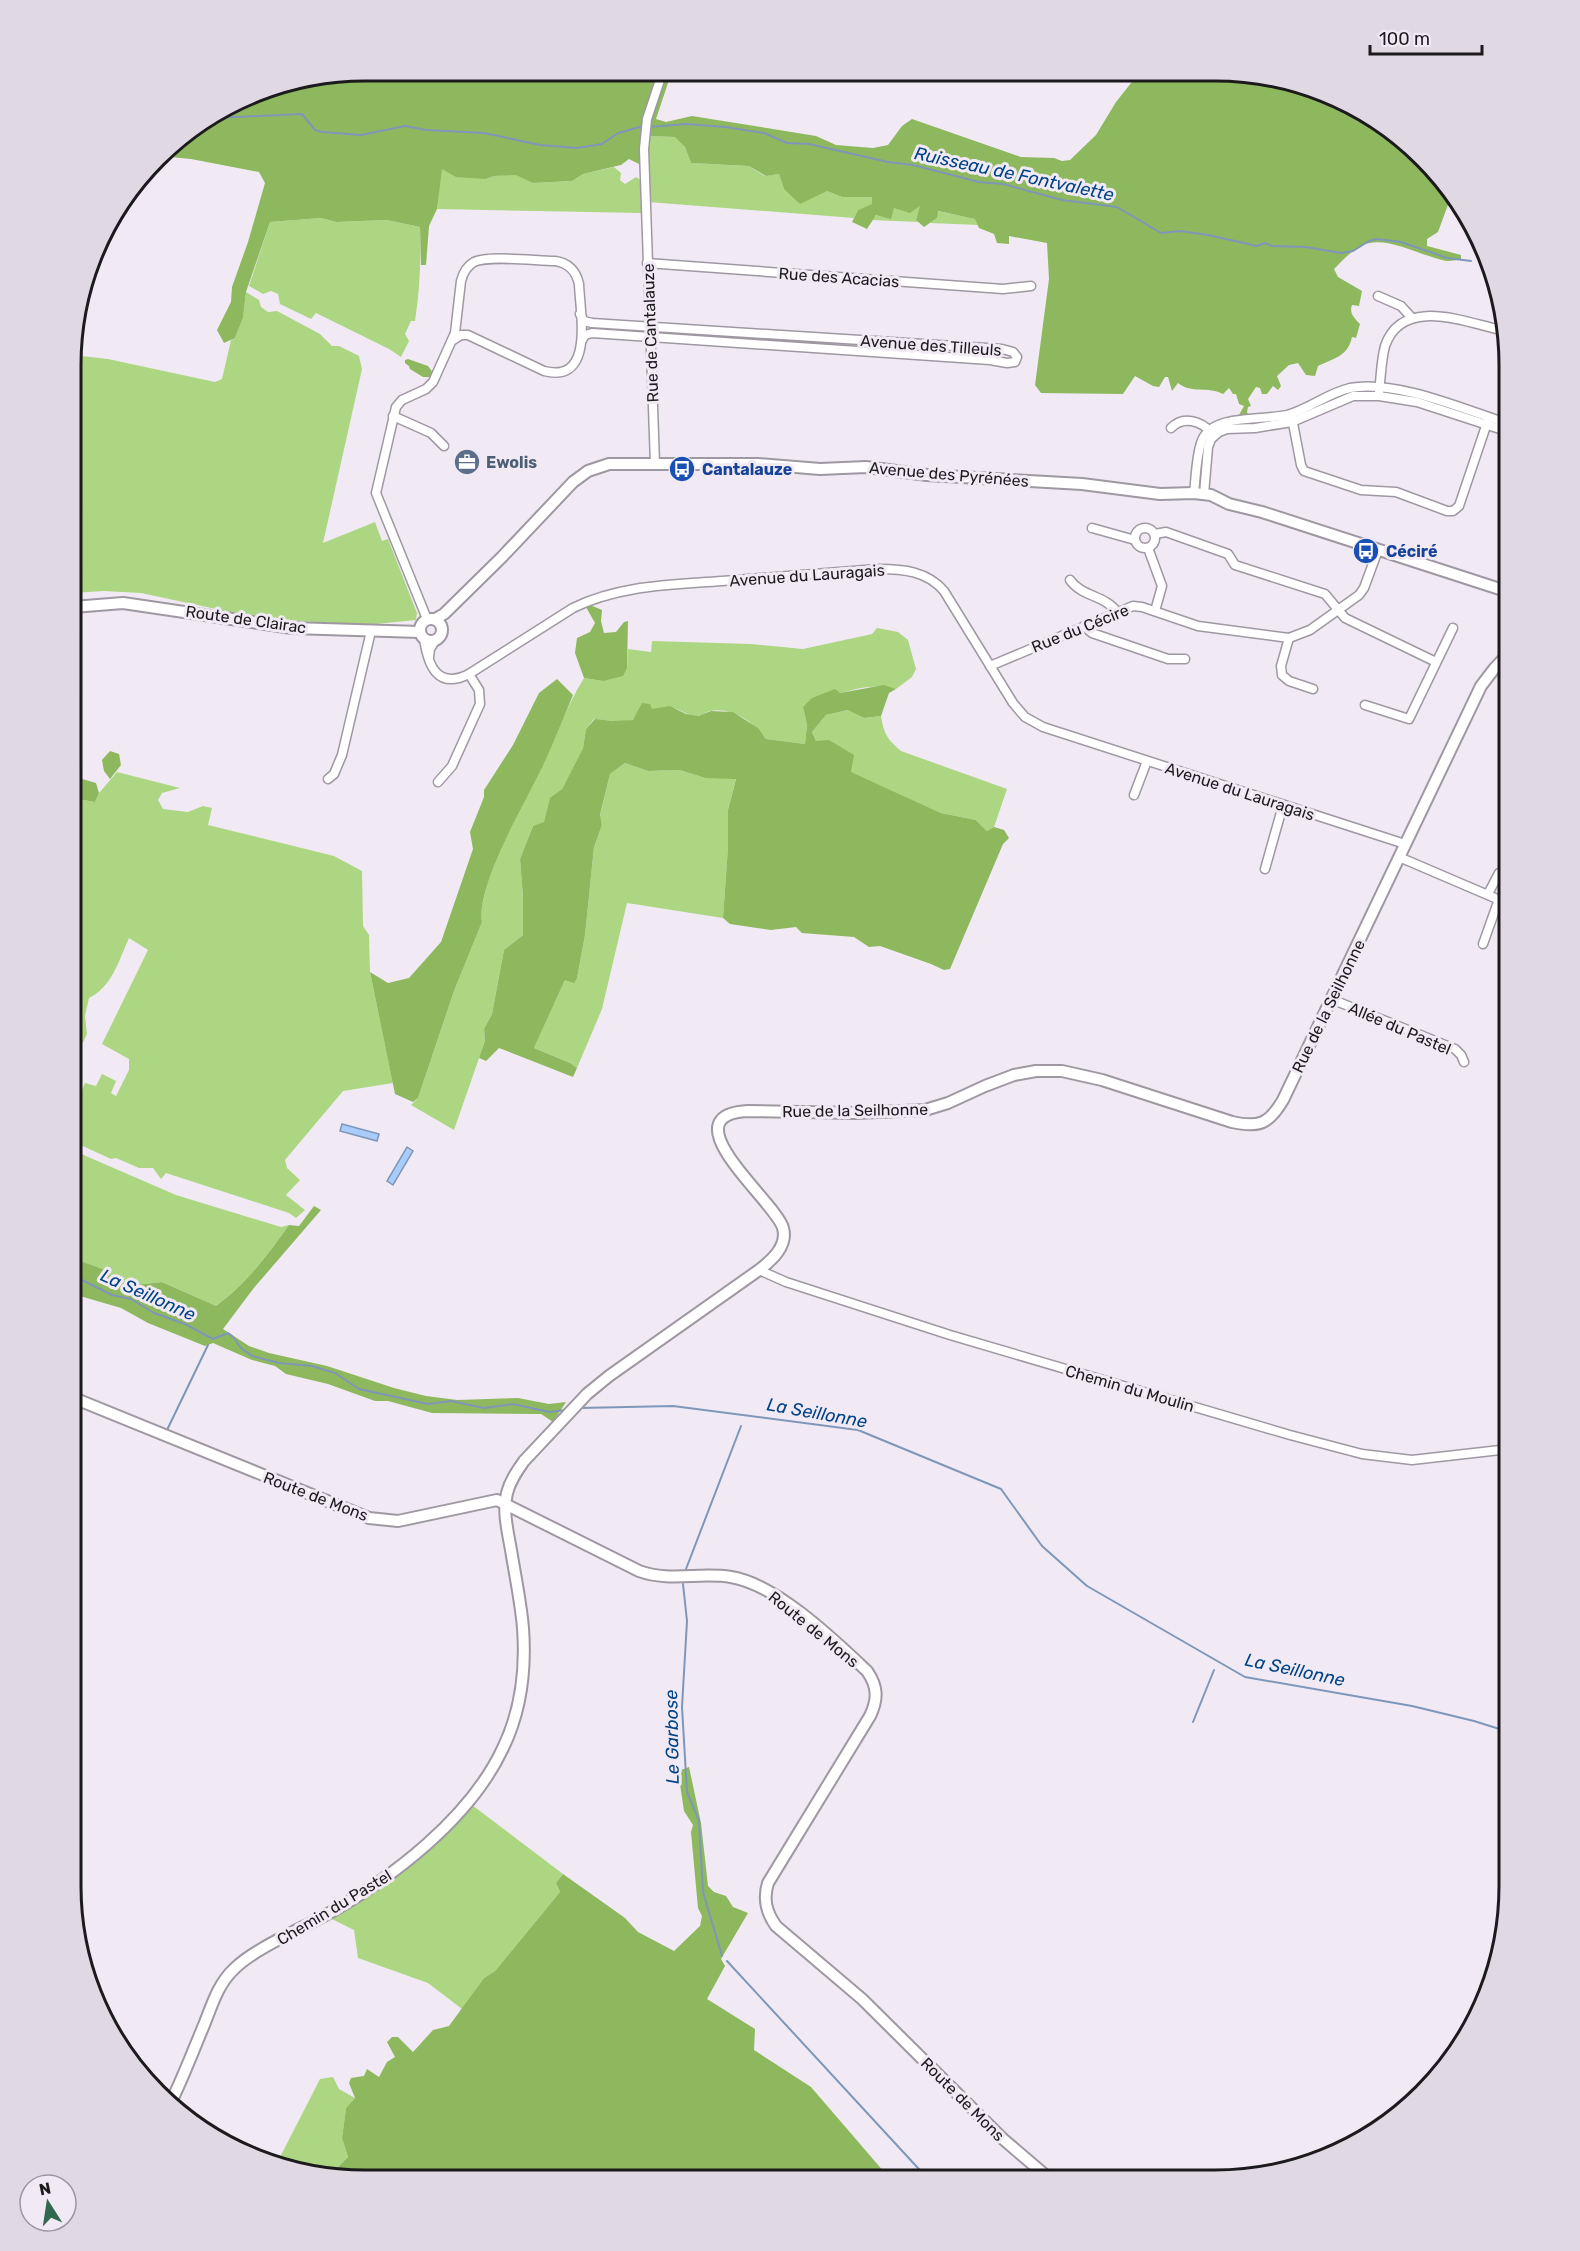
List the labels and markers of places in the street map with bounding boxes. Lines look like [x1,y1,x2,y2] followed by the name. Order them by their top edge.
[452,447,482,477] office icon: Ewolis
[486,453,537,472] place label: Ewolis
[667,454,697,484] bus stop icon: Cantalauze
[702,460,792,479] place label: Cantalauze
[1351,536,1381,566] bus stop icon: Céciré
[1386,542,1437,561] place label: Céciré

